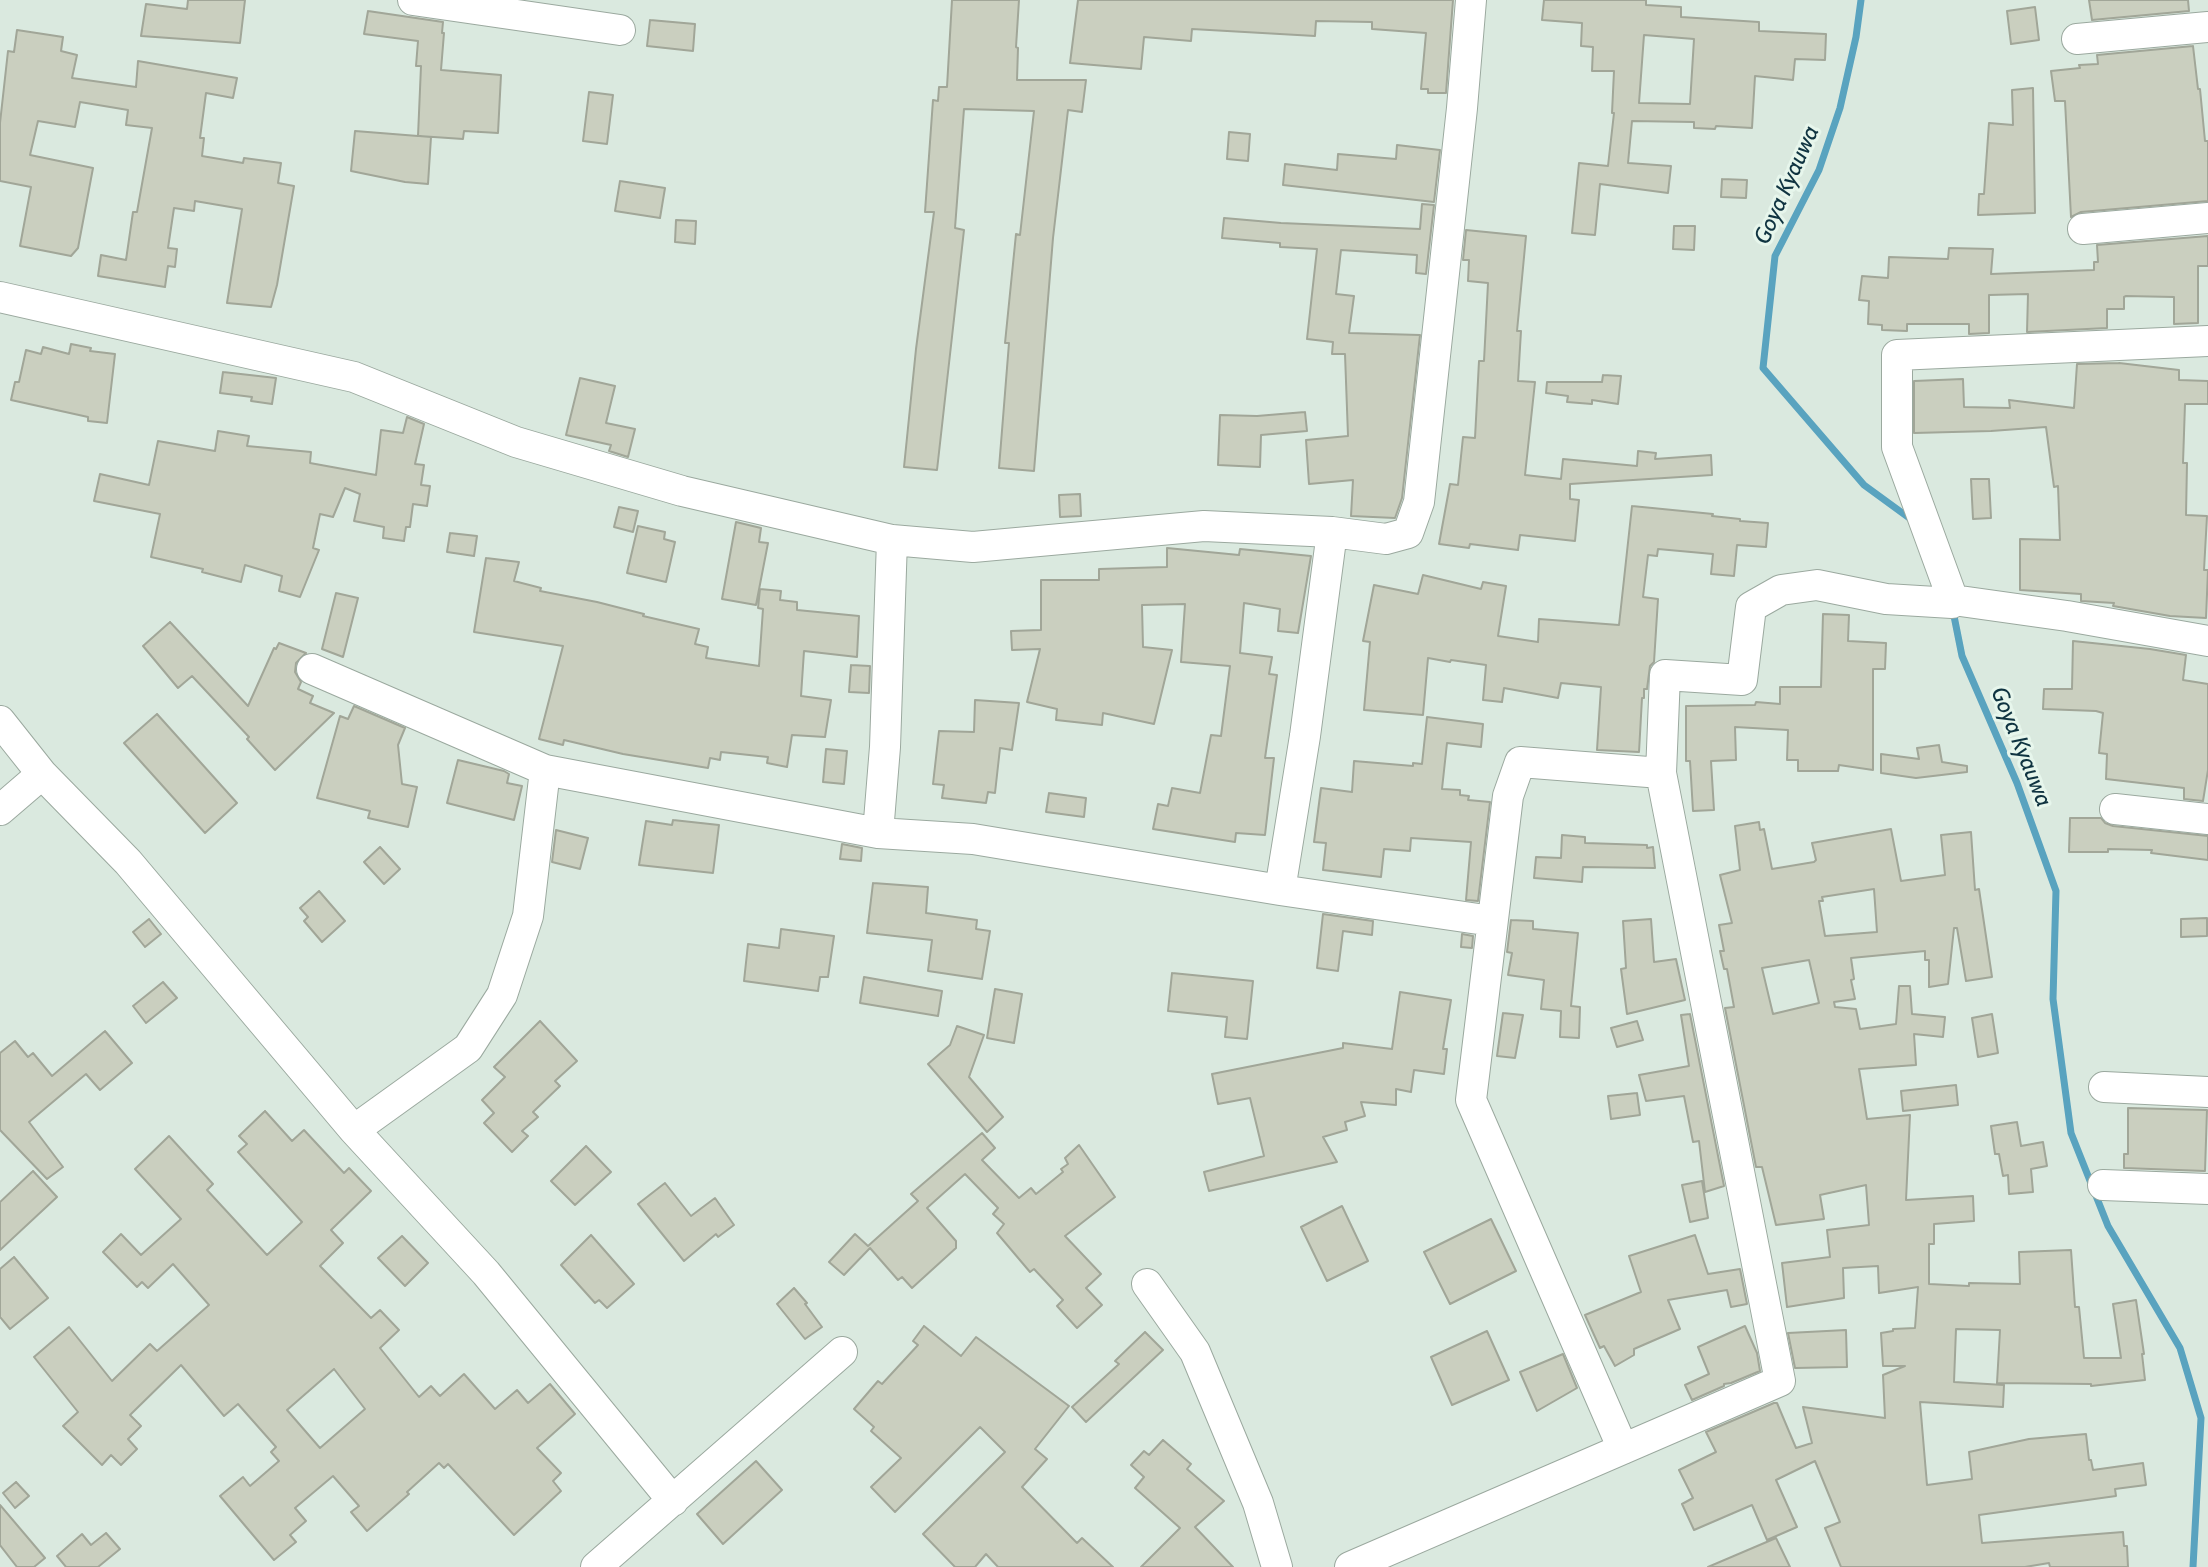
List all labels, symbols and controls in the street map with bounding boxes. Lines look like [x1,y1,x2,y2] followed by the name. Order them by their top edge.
[1749,122,1825,248] water label: Goya Kyauwa
[1984,683,2058,811] water label: Goya Kyauwa

